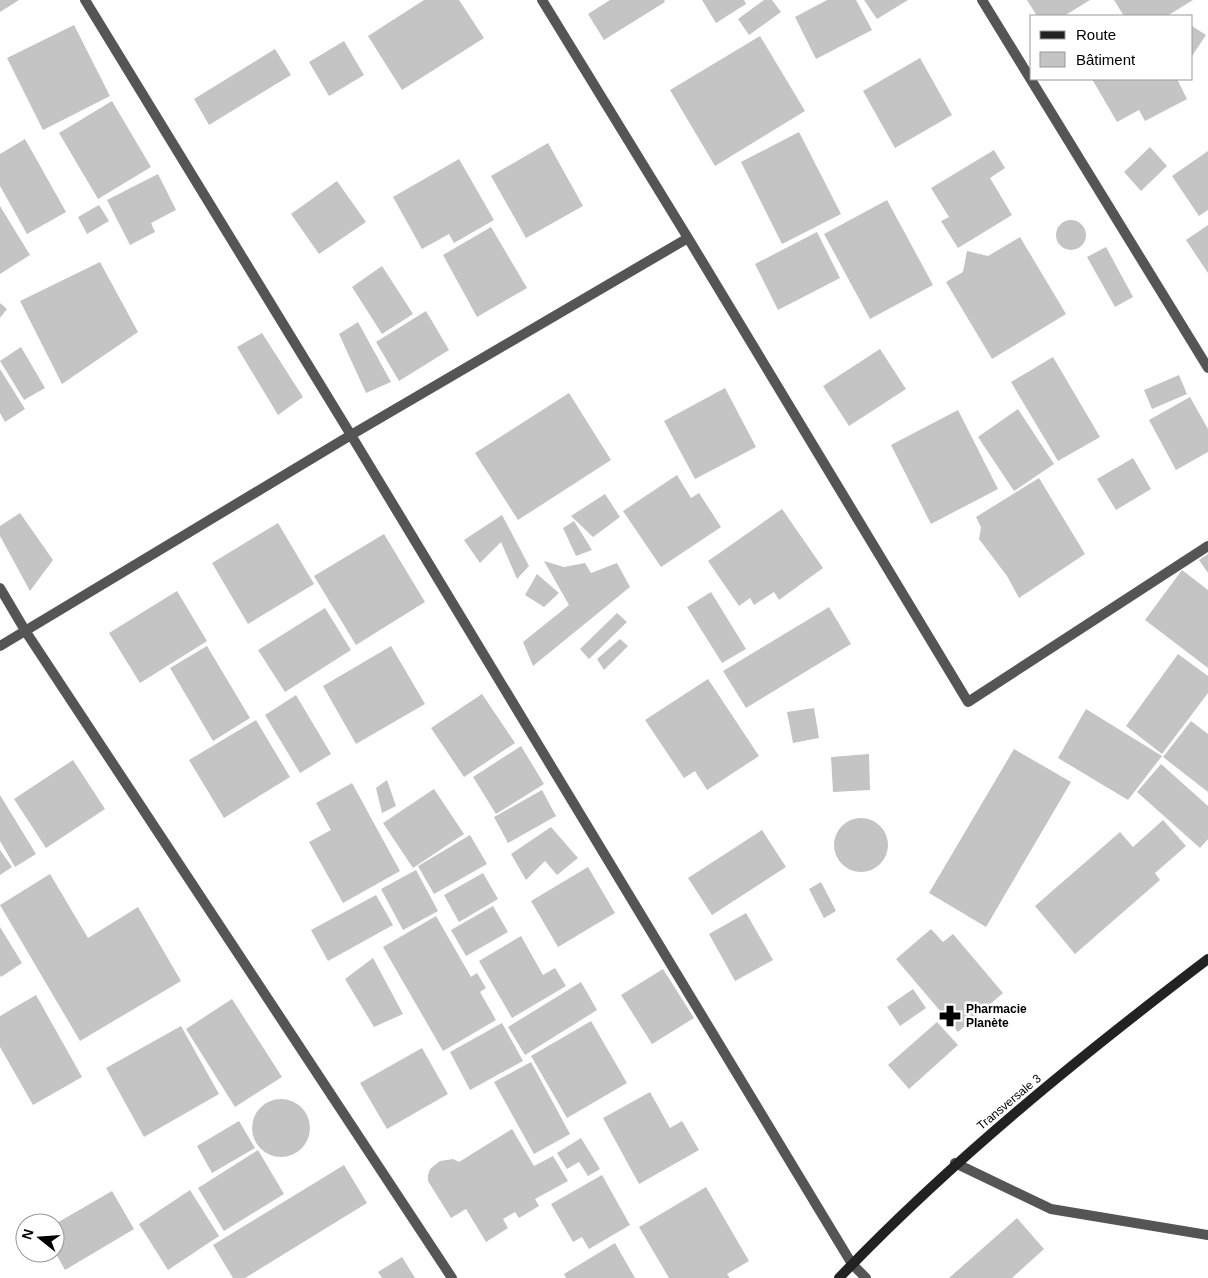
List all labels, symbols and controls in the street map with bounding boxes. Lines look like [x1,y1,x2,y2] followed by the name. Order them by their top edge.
[1030,15,1193,80] legend
[1076,26,1116,43] text: Route
[1076,51,1136,68] text: Bâtiment
[966,1002,1027,1030] place label: Pharmacie Planète
[937,1003,963,1029] pharmacy icon: Pharmacie Planète
[974,1071,1044,1133] street label: Transversale 3
[15,1213,65,1263] north arrow
[18,1227,37,1241] text: N

